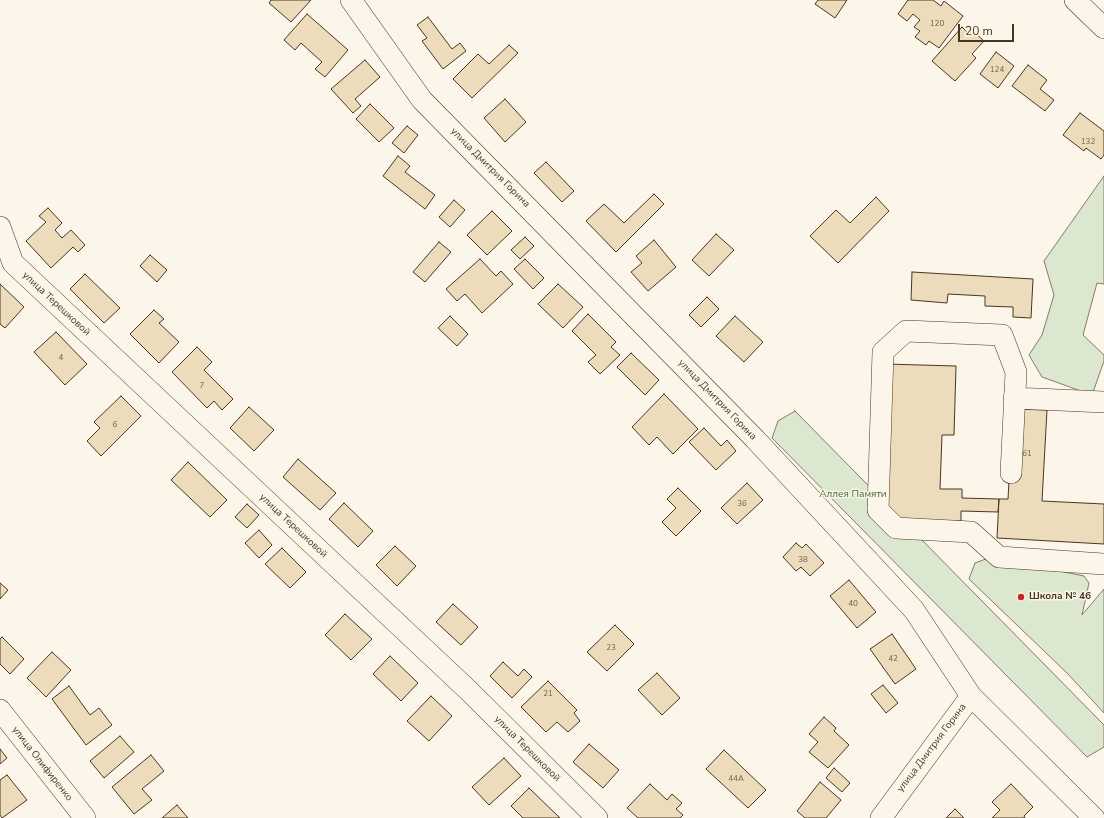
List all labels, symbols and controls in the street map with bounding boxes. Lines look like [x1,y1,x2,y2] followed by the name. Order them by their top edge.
[960,16,1016,42] scale bar
[930,19,944,29] house number: 120
[965,23,993,39] text: 20 m
[990,65,1004,75] house number: 124
[448,126,532,210] street label: улица Дмитрия Горина
[1081,137,1095,147] house number: 132
[20,269,92,339] street label: улица Терешковой
[59,353,63,363] house number: 4
[675,357,759,443] street label: улица Дмитрия Горина
[200,381,204,391] house number: 7
[113,420,117,430] house number: 6
[1022,449,1032,459] house number: 61
[819,489,887,501] park label: Аллея Памяти
[257,491,329,561] street label: улица Терешковой
[737,499,747,509] house number: 36
[798,555,808,565] house number: 38
[1029,591,1091,603] place label: Школа № 46
[1016,592,1026,602] marker: Школа № 46
[848,599,858,609] house number: 40
[606,643,616,653] house number: 23
[888,654,898,664] house number: 42
[543,689,553,699] house number: 21
[895,701,969,795] street label: улица Дмитрия Горина
[492,714,562,784] street label: улица Терешковой
[9,724,75,804] street label: улица Олифиренко
[728,774,744,784] house number: 44А

